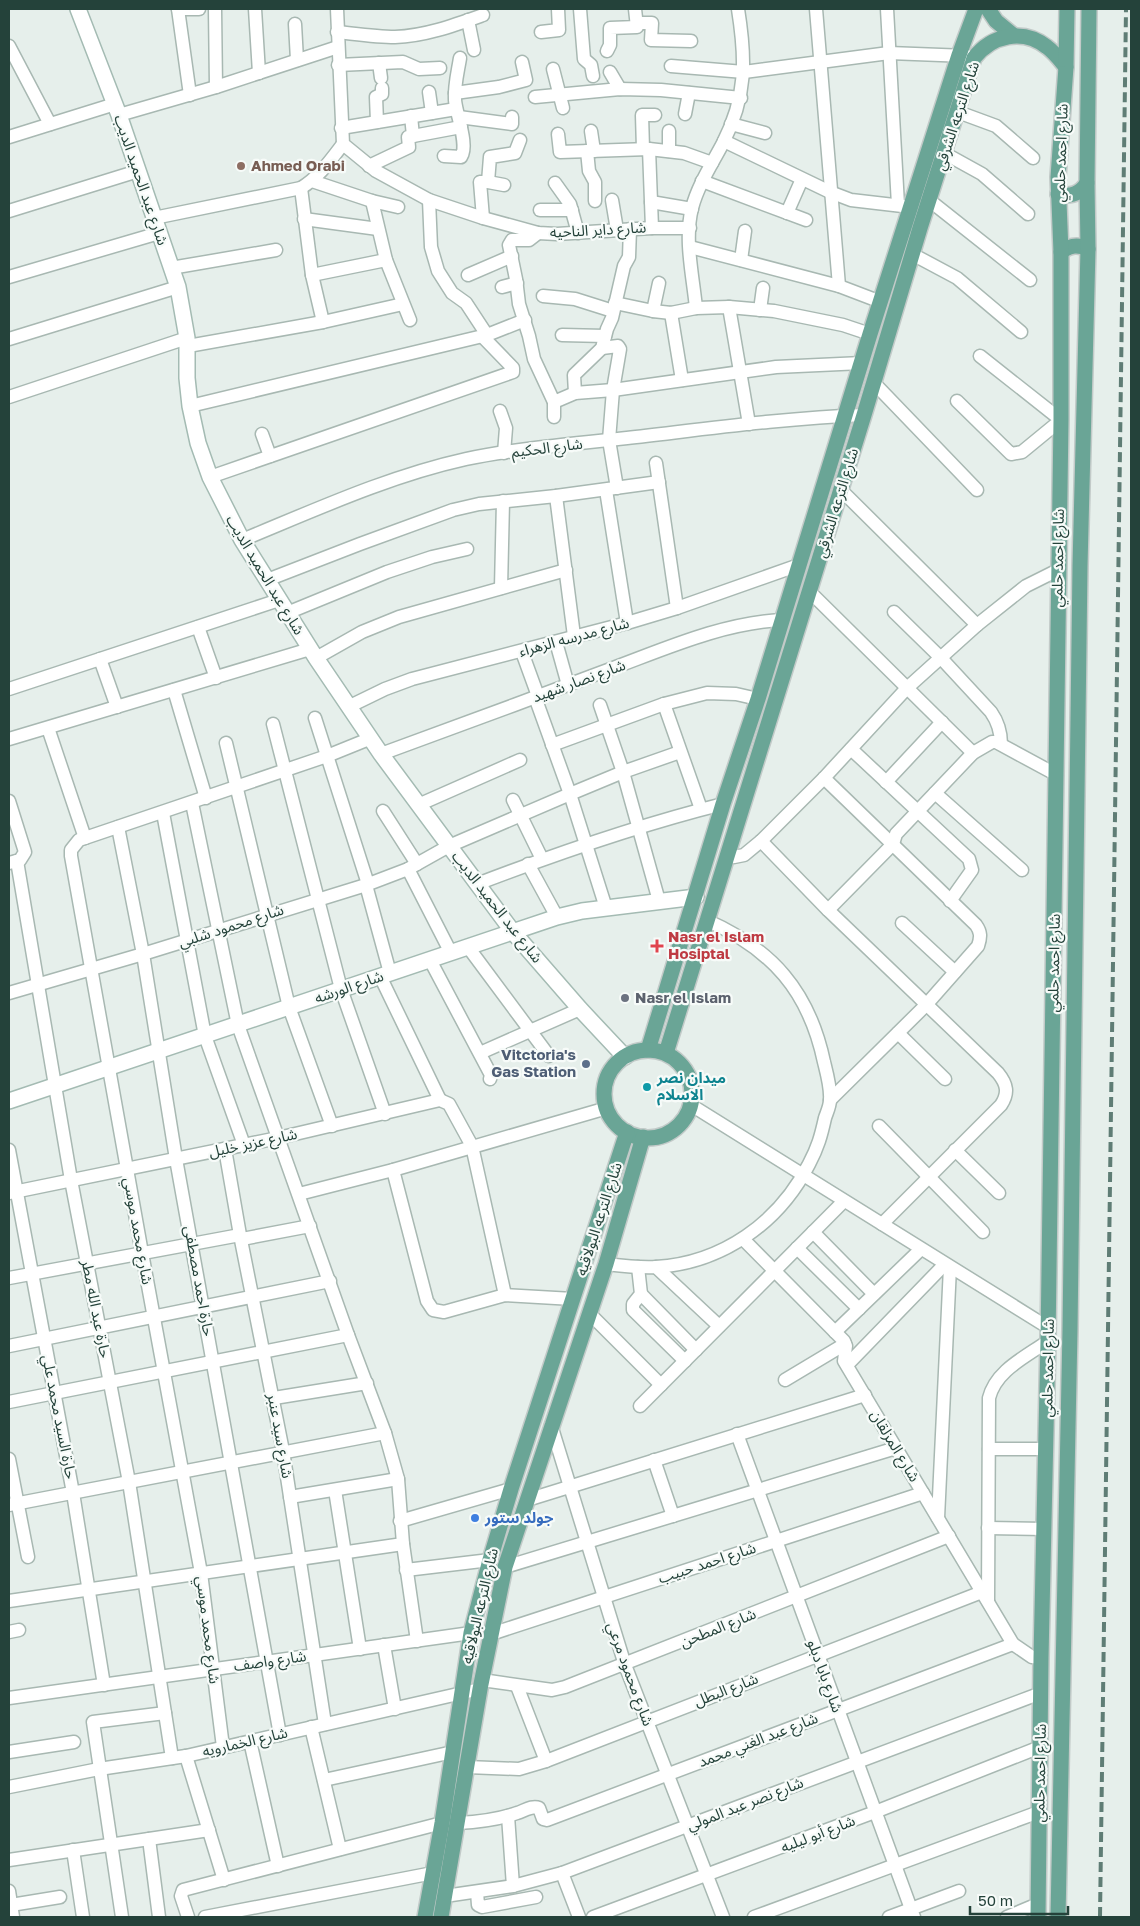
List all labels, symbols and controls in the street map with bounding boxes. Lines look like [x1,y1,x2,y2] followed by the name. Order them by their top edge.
[930,59,986,174] street label: شارع الترعه الشرقي
[1049,103,1075,203] street label: شارع احمد حلمي
[107,112,173,249] street label: شارع عبد الحميد الديب
[251,156,345,174] place label: Ahmed Orabi
[235,160,247,172] marker: Ahmed Orabi
[549,217,647,245] street label: شارع داير الناحيه
[510,434,584,464] street label: شارع الحكيم
[811,446,865,561] street label: شارع الترعه الشرقي
[1047,508,1071,608] street label: شارع احمد حلمي
[219,511,309,640] street label: شارع عبد الحميد الديب
[517,613,632,663] street label: شارع مدرسه الزهراء
[530,655,629,709] street label: شارع نصار شهيد
[445,847,547,968] street label: شارع عبد الحميد الديب
[176,899,287,954] street label: شارع محمود شلبي
[1043,913,1067,1013] street label: شارع احمد حلمي
[668,927,764,962] place label: Nasr el Islam Hosiptal
[650,939,664,953] marker: Nasr el Islam Hosiptal
[312,966,387,1010] street label: شارع الورشه
[635,988,731,1006] place label: Nasr el Islam
[619,992,631,1004] marker: Nasr el Islam
[491,1045,576,1080] place label: Vitctoria's Gas Station
[580,1058,592,1070] marker: Vitctoria's Gas Station
[656,1068,726,1106] place label: ميدان نصر الاسلام
[641,1081,653,1093] marker: ميدان نصر الاسلام
[207,1124,300,1164] street label: شارع عزيز خليل
[571,1159,629,1279] street label: شارع الترعه البولاقيه
[117,1176,157,1287] street label: شارع محمد موسي
[180,1224,219,1338] street label: حارة احمد مصطفى
[77,1257,115,1360] street label: حارة عبد الله مطر
[1037,1318,1061,1418] street label: شارع احمد حلمي
[36,1353,81,1481] street label: حارة السيد محمد علي
[261,1391,297,1481] street label: شارع سيد عنبر
[864,1406,924,1487] street label: شارع المزلقان
[484,1508,554,1527] place label: جولد ستور
[469,1512,481,1524] marker: جولد ستور
[656,1538,759,1590] street label: شارع احمد حبيب
[457,1546,505,1666] street label: شارع الترعه البولاقيه
[189,1575,225,1686] street label: شارع محمد موسي
[677,1604,760,1654] street label: شارع المطحن
[600,1619,658,1730] street label: شارع محمود مرعي
[801,1637,848,1716] street label: شارع بابا دبلو
[232,1646,308,1678] street label: شارع واصف
[691,1669,762,1713] street label: شارع البطل
[695,1708,822,1774] street label: شارع عبد الغني محمد
[200,1722,290,1763] street label: شارع الخمارويه
[1029,1723,1053,1823] street label: شارع احمد حلمي
[684,1772,807,1837] street label: شارع نصر عبد المولي
[778,1811,859,1859] street label: شارع أبو ليليه
[970,1884,1068,1916] scale bar
[978,1891,1013,1909] text: 50 m

